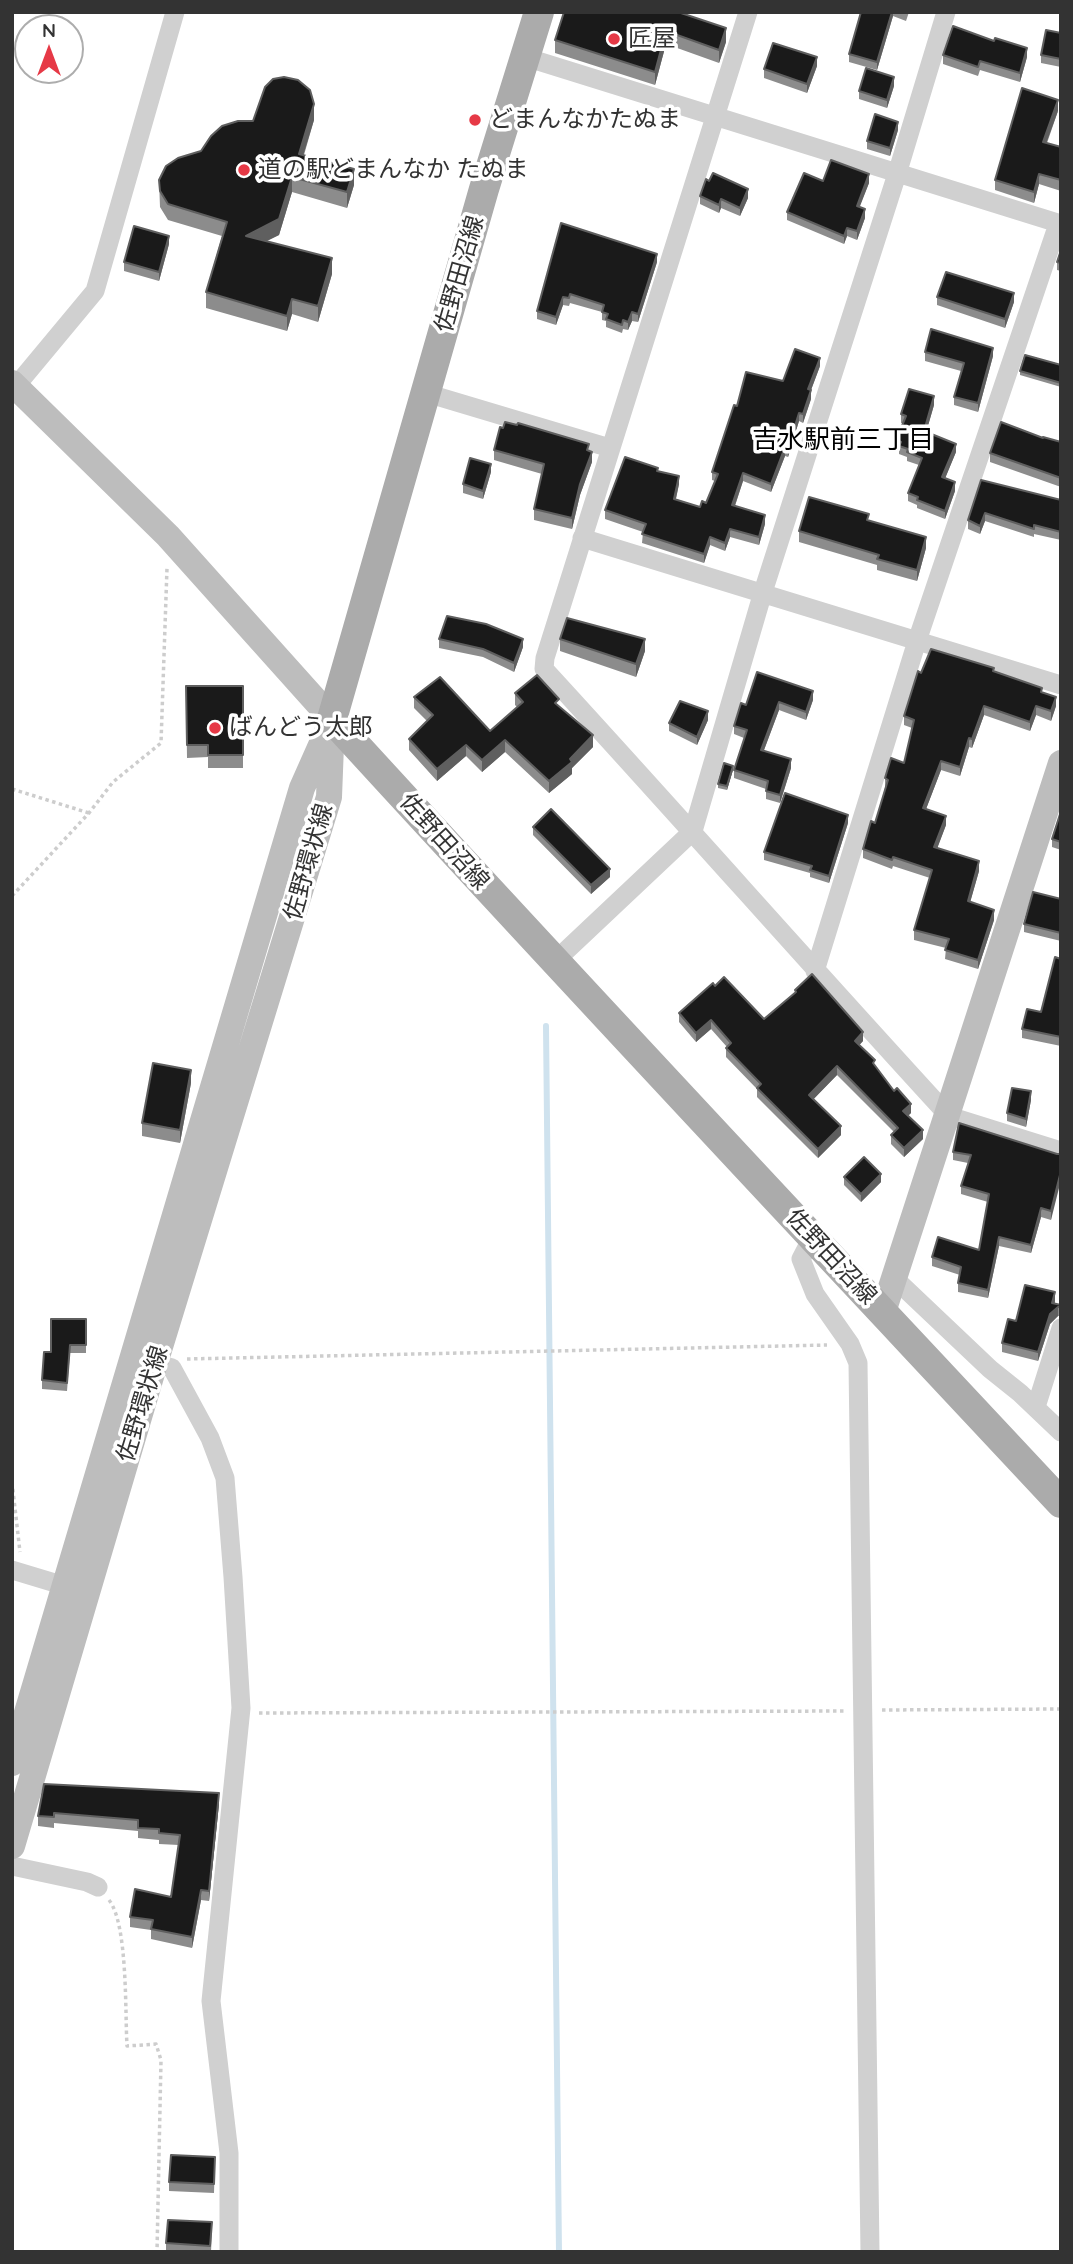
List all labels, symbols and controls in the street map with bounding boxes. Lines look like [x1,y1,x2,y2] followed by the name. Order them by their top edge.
[14,14,84,84] north arrow
[42,18,56,42] text: N
[628,25,676,53] place label: 匠屋
[606,31,622,47] marker: 匠屋
[489,106,681,134] place label: どまんなかたぬま
[467,112,483,128] marker: どまんなかたぬま
[258,156,529,184] place label: 道の駅どまんなか たぬま
[236,162,252,178] marker: 道の駅どまんなか たぬま
[430,212,490,336] street label: 佐野田沼線
[752,424,934,456] district label: 吉水駅前三丁目
[229,714,373,742] place label: ばんどう太郎
[207,720,223,736] marker: ばんどう太郎
[393,788,495,896] street label: 佐野田沼線
[279,800,339,924] street label: 佐野環状線
[780,1203,882,1311] street label: 佐野田沼線
[112,1342,174,1466] street label: 佐野環状線

